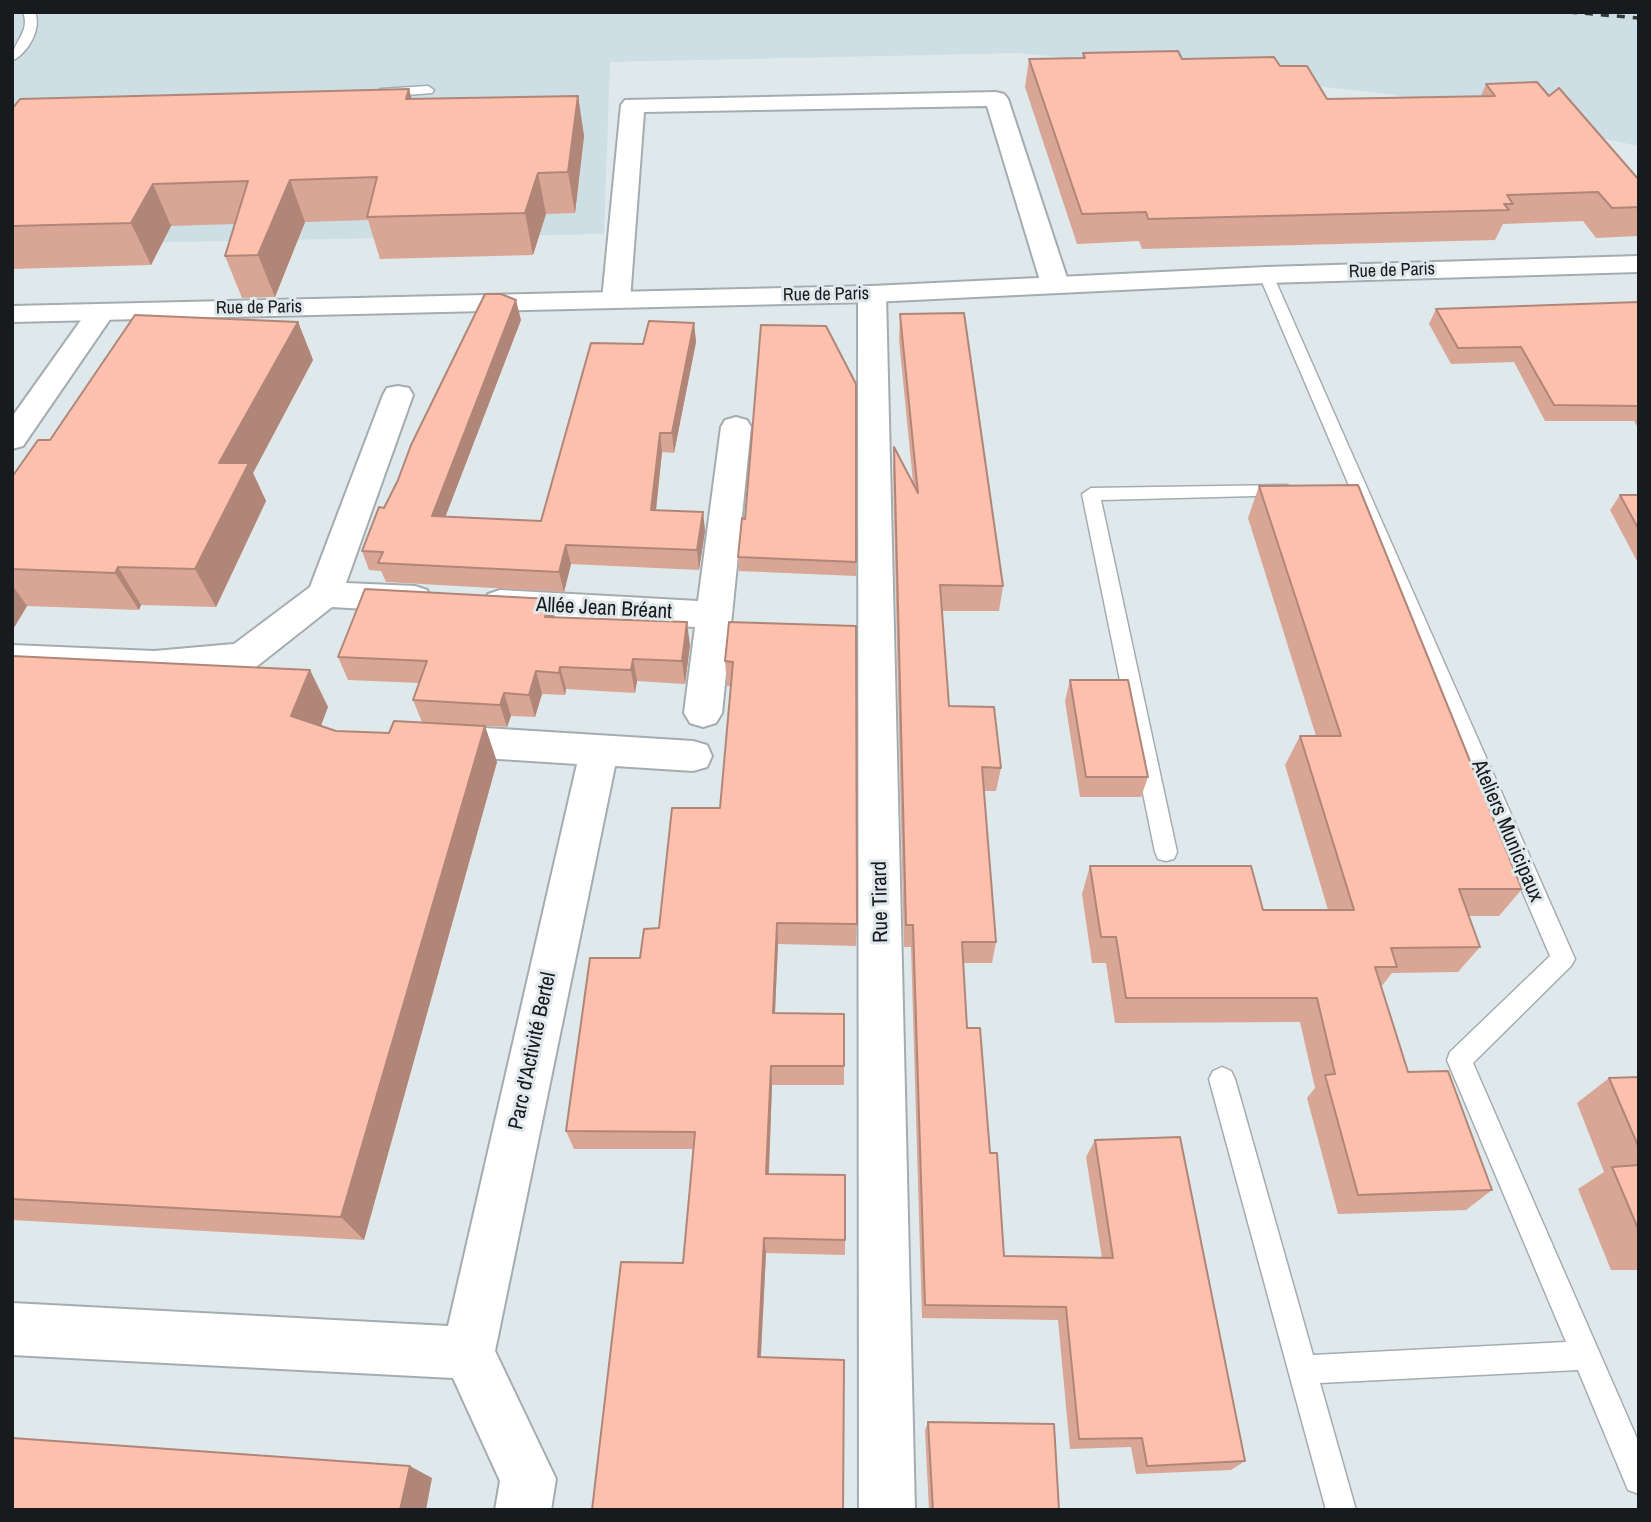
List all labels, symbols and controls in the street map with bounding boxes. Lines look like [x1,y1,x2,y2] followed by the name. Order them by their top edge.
[1349,259,1435,283] street label: Rue de Paris
[783,283,869,307] street label: Rue de Paris
[216,296,302,320] street label: Rue de Paris
[535,593,673,625] street label: Allée Jean Bréant
[1466,756,1548,906] street label: Ateliers Municipaux
[868,861,894,943] street label: Rue Tirard
[504,970,562,1132] street label: Parc d'Activité Bertel

